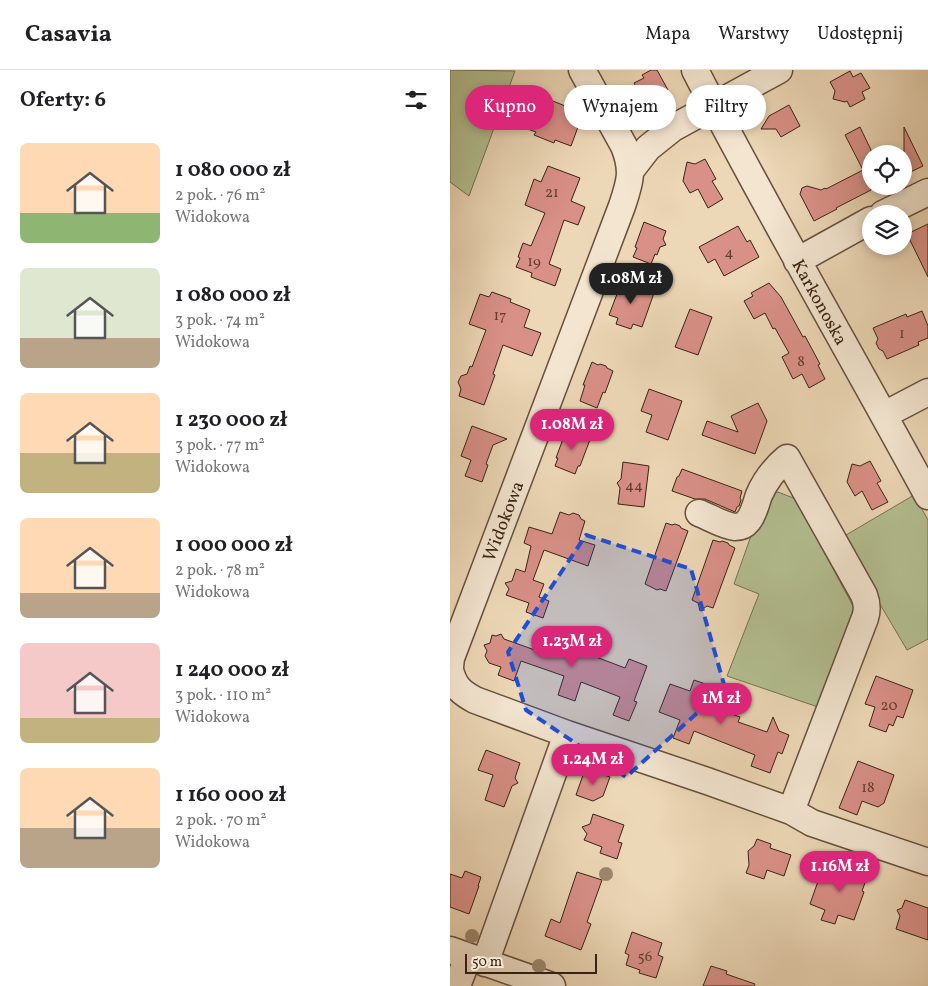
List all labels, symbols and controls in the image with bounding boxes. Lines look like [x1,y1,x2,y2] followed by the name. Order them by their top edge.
[25,18,112,52] text: Casavia
[645,22,690,47] text: Mapa
[718,22,789,47] text: Warstwy
[817,22,903,47] text: Udostępnij
[465,85,554,130] chip: Kupno
[564,85,676,130] chip: Wynajem
[686,85,766,130] chip: Filtry
[20,86,106,115] text: Oferty: 6
[402,86,430,114] icon: filters
[862,145,912,255] map controls
[862,145,912,195] button: locate
[175,156,290,185] text: 1 080 000 zł
[60,163,120,223] icon: home
[545,183,559,204] house number: 21
[175,185,265,207] text: 2 pok. · 76 m²
[862,205,912,255] button: layers
[175,207,250,229] text: Widokowa
[725,243,734,264] house number: 4
[527,252,541,273] house number: 19
[785,255,853,350] street label: Karkonoska
[579,262,683,305] pin: 1.08M zł
[600,268,662,290] text: 1.08M zł
[175,281,290,310] text: 1 080 000 zł
[60,288,120,348] icon: home
[493,306,507,327] house number: 17
[175,310,265,332] text: 3 pok. · 74 m²
[899,324,905,345] house number: 1
[175,332,250,354] text: Widokowa
[797,352,805,373] house number: 8
[175,406,287,435] text: 1 230 000 zł
[520,408,624,451] pin: 1.08M zł
[60,413,120,473] icon: home
[541,414,603,436] text: 1.08M zł
[175,435,265,457] text: 3 pok. · 77 m²
[175,457,250,479] text: Widokowa
[625,476,643,497] house number: 44
[478,478,531,565] street label: Widokowa
[175,531,292,560] text: 1 000 000 zł
[60,538,120,598] icon: home
[175,560,265,582] text: 2 pok. · 78 m²
[175,582,250,604] text: Widokowa
[520,626,624,668] pin: 1.23M zł
[542,631,602,653] text: 1.23M zł
[175,656,289,685] text: 1 240 000 zł
[60,663,120,723] icon: home
[686,682,756,725] pin: 1M zł
[175,685,271,707] text: 3 pok. · 110 m²
[702,688,740,710] text: 1M zł
[881,696,897,717] house number: 20
[175,707,250,729] text: Widokowa
[541,744,645,786] pin: 1.24M zł
[562,749,624,771] text: 1.24M zł
[861,778,875,799] house number: 18
[175,781,286,810] text: 1 160 000 zł
[60,788,120,848] icon: home
[175,810,266,832] text: 2 pok. · 70 m²
[175,832,250,854] text: Widokowa
[788,850,892,893] pin: 1.16M zł
[811,856,869,878] text: 1.16M zł
[638,947,652,968] house number: 56
[465,951,598,974] scale bar
[472,953,502,972] text: 50 m

